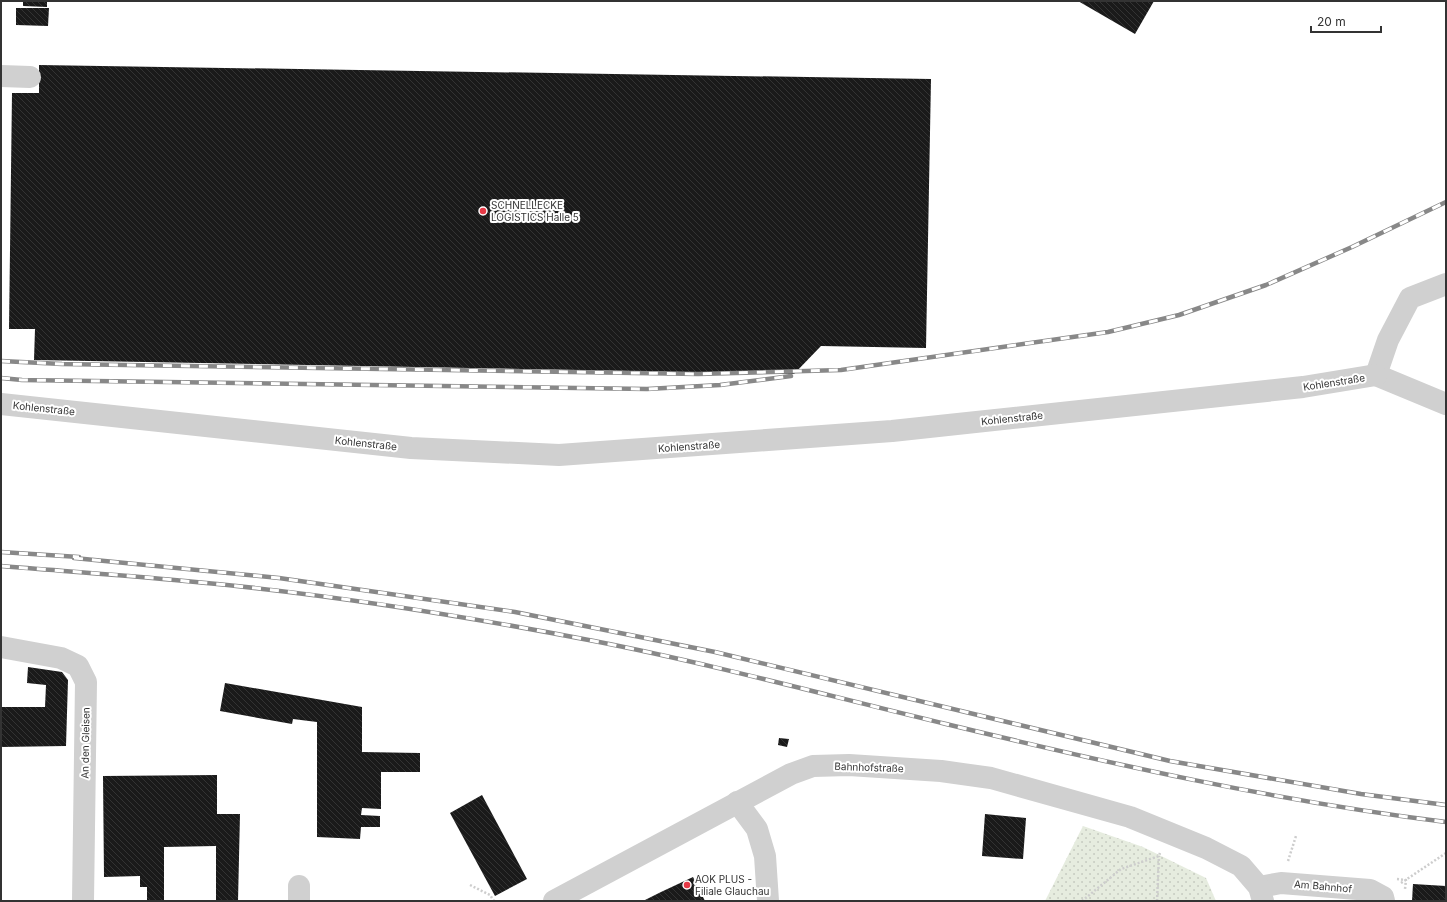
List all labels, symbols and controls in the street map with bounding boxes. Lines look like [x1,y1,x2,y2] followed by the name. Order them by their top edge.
[1311,8,1381,34] scale bar
[1317,14,1346,29] text: 20 m
[491,199,579,223] place label: SCHNELLECKE LOGISTICS Halle 5
[478,206,488,216] marker: SCHNELLECKE LOGISTICS Halle 5
[1302,371,1366,393] street label: Kohlenstraße
[12,399,76,417] street label: Kohlenstraße
[980,409,1044,427] street label: Kohlenstraße
[334,434,398,452] street label: Kohlenstraße
[657,438,721,454] street label: Kohlenstraße
[78,707,92,779] street label: An den Gleisen
[834,760,904,774] street label: Bahnhofstraße
[695,873,770,897] place label: AOK PLUS - Filiale Glauchau
[1294,877,1353,895] street label: Am Bahnhof
[682,880,692,890] marker: AOK PLUS - Filiale Glauchau

